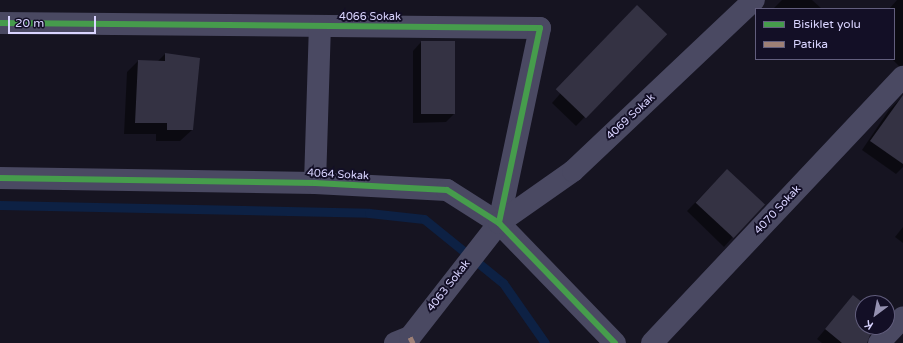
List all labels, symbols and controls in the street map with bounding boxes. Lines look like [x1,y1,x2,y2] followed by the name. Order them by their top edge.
[10,8,98,34] scale bar
[755,8,895,60] legend
[339,10,401,24] street label: 4066 Sokak
[15,16,44,30] text: 20 m
[793,17,861,31] text: Bisiklet yolu
[793,37,828,51] text: Patika
[604,91,658,143] street label: 4069 Sokak
[307,167,369,183] street label: 4064 Sokak
[752,183,804,237] street label: 4070 Sokak
[425,258,473,314] street label: 4063 Sokak
[855,295,895,335] north arrow
[862,317,875,332] text: K

